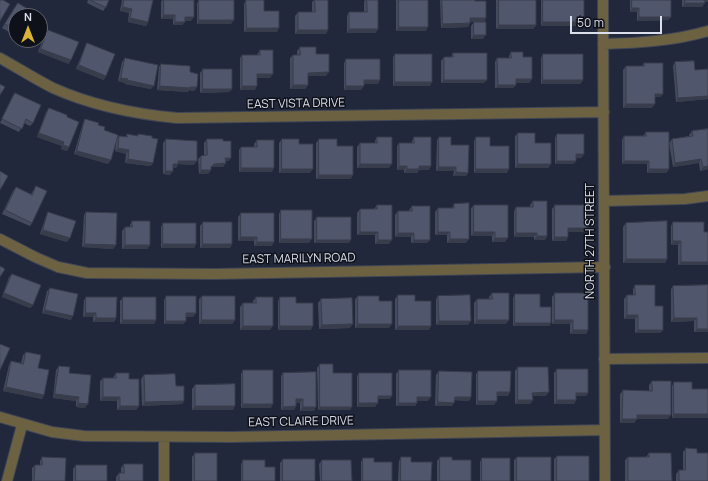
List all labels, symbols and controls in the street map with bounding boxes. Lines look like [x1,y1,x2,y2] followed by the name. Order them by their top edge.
[8,8,48,48] north arrow
[572,8,664,34] scale bar
[24,9,32,24] text: N
[577,14,604,31] text: 50 m
[247,96,345,112] street label: EAST VISTA DRIVE
[584,183,598,299] street label: NORTH 27TH STREET
[242,251,356,267] street label: EAST MARILYN ROAD
[248,414,354,430] street label: EAST CLAIRE DRIVE

